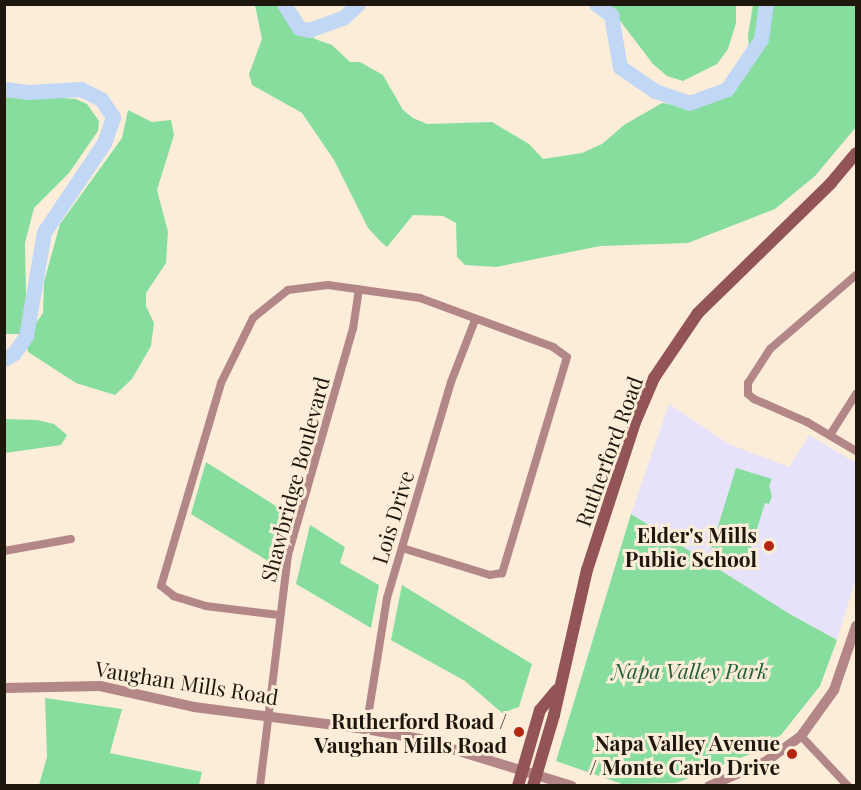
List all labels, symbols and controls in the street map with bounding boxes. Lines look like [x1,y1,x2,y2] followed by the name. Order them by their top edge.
[569,373,647,529] street label: Rutherford Road
[254,374,334,584] street label: Shawbridge Boulevard
[366,467,418,567] street label: Lois Drive
[625,521,757,571] place label: Elder's Mills Public School
[762,539,776,553] marker: Elder's Mills Public School
[94,655,280,709] street label: Vaughan Mills Road
[612,657,768,683] park label: Napa Valley Park
[314,707,507,757] place label: Rutherford Road / Vaughan Mills Road
[512,725,526,739] marker: Rutherford Road / Vaughan Mills Road
[589,729,780,779] place label: Napa Valley Avenue / Monte Carlo Drive
[785,747,799,761] marker: Napa Valley Avenue / Monte Carlo Drive

